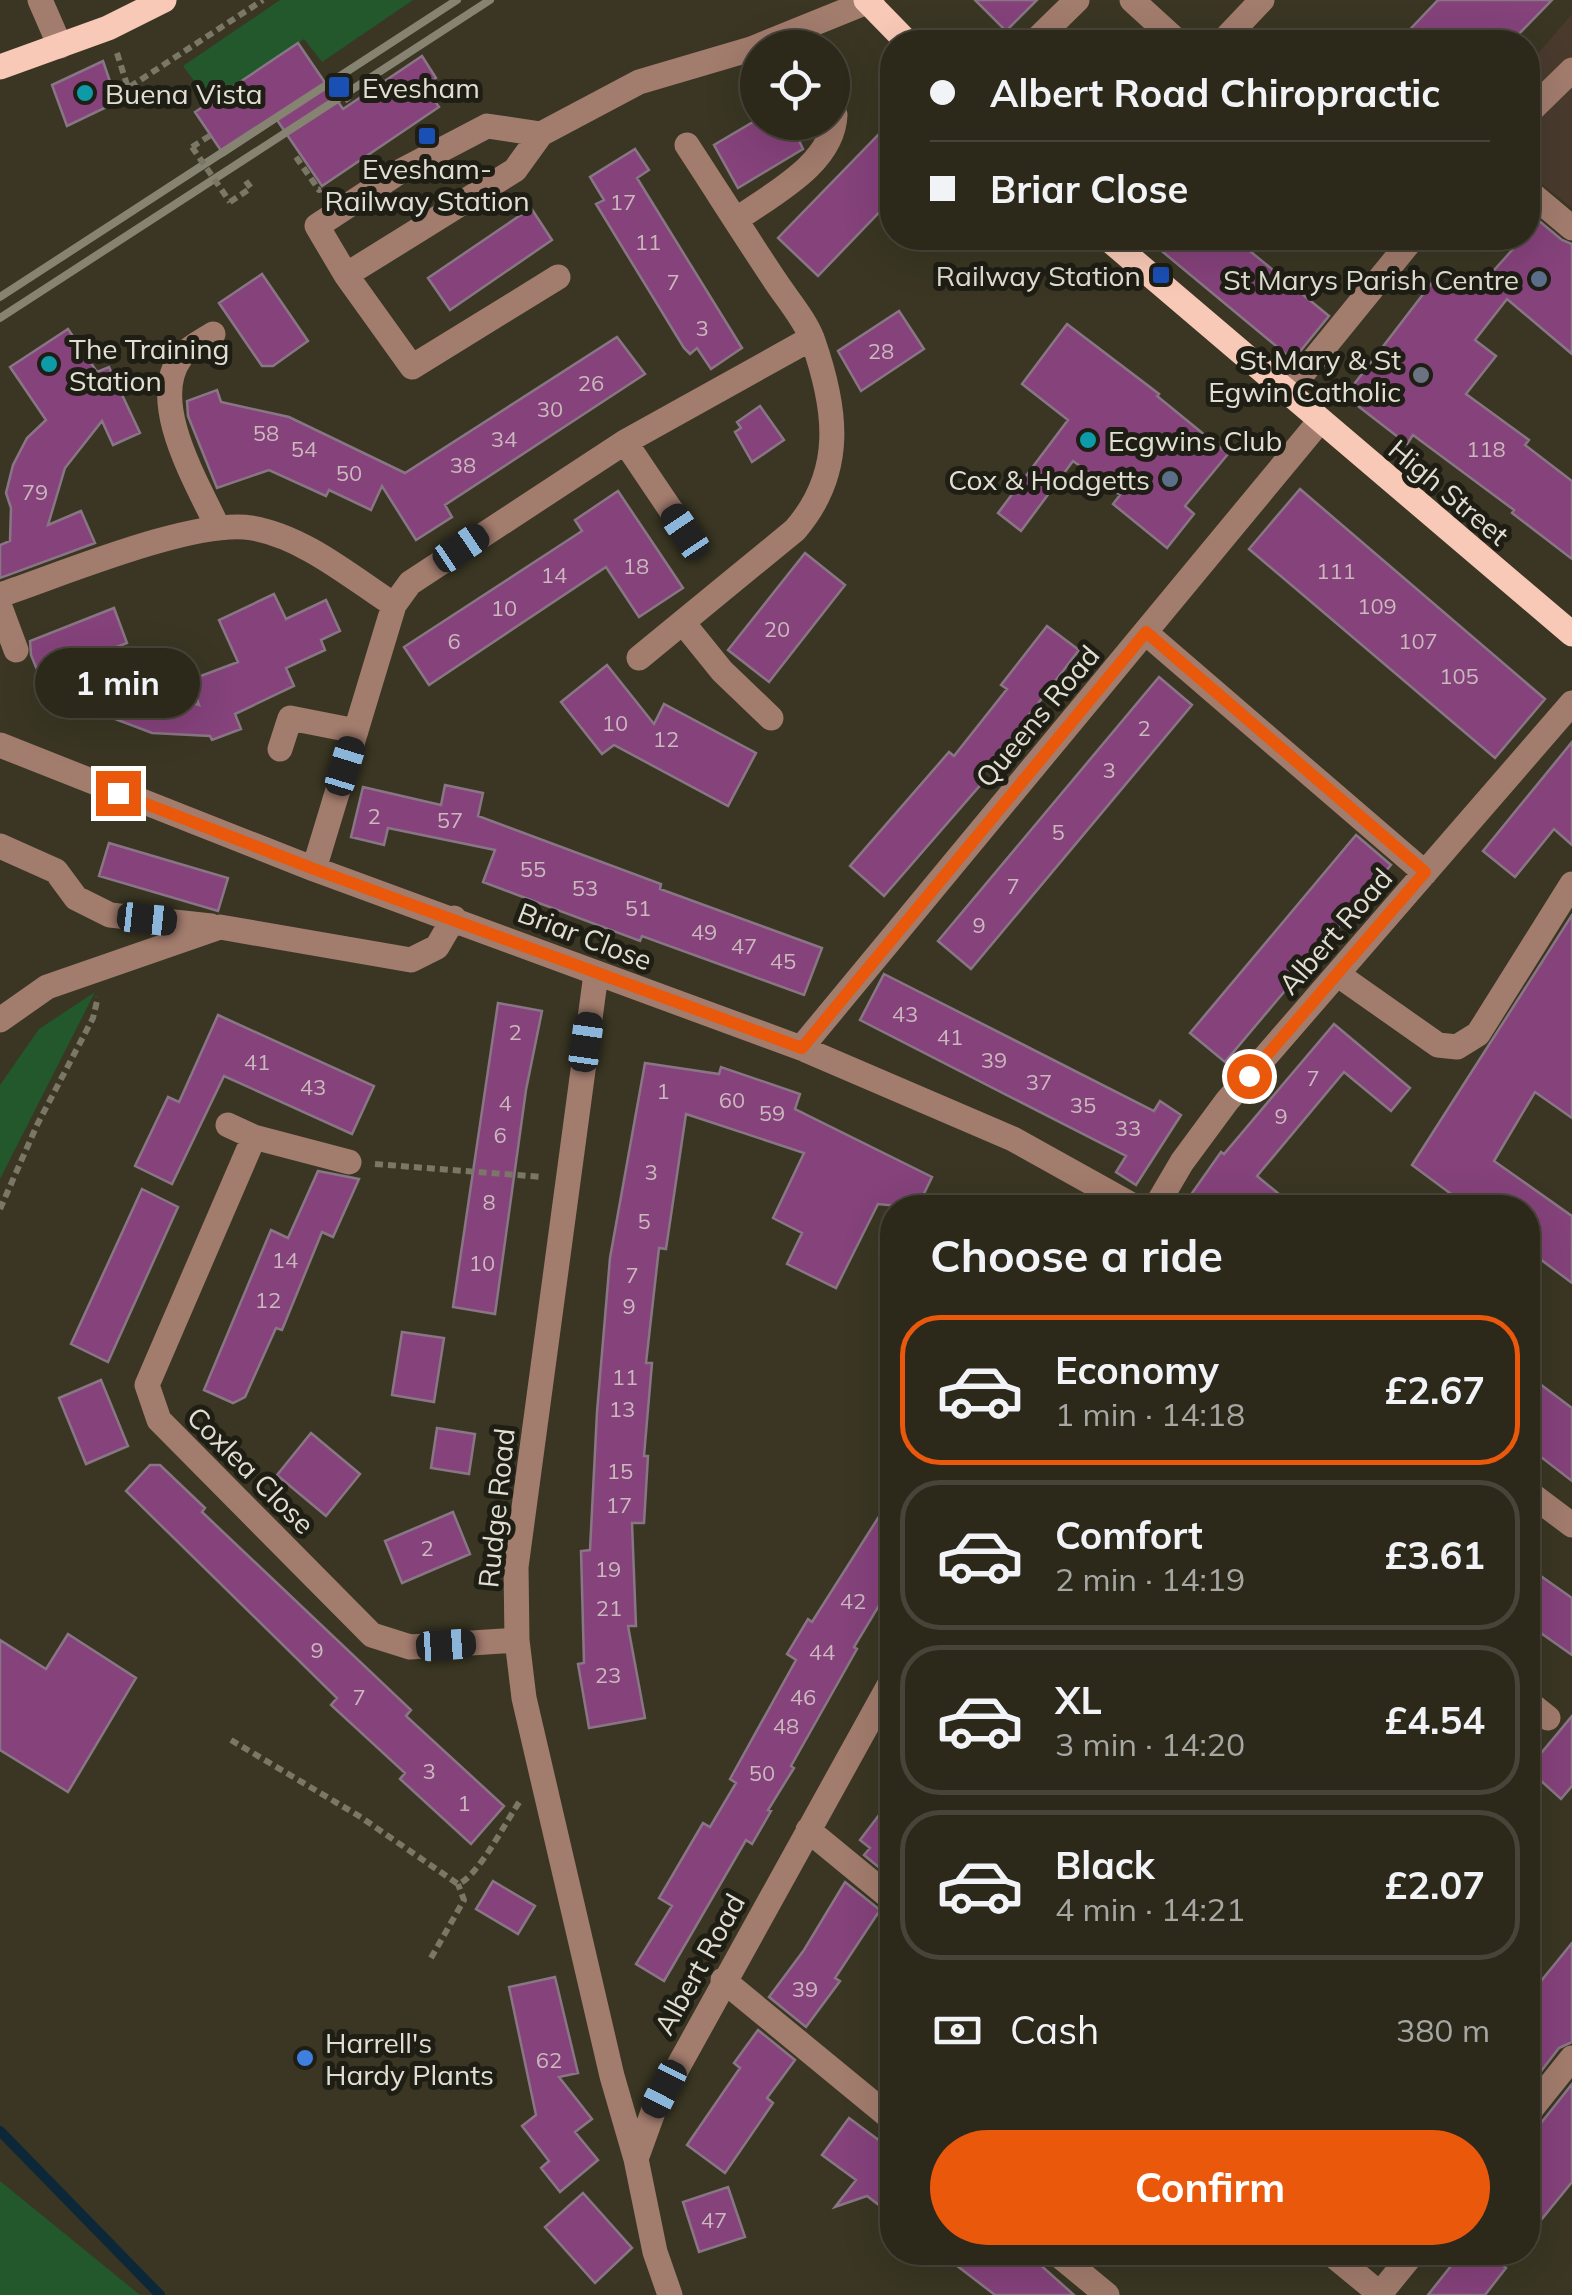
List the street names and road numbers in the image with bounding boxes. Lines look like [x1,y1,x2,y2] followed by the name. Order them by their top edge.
[1382,432,1516,552] street label: High Street
[968,638,1106,794] street label: Queens Road
[1271,861,1399,1001] street label: Albert Road
[513,894,657,978] street label: Briar Close
[180,1399,322,1541] street label: Coxlea Close
[470,1426,522,1590] street label: Rudge Road
[646,1887,752,2041] street label: Albert Road

